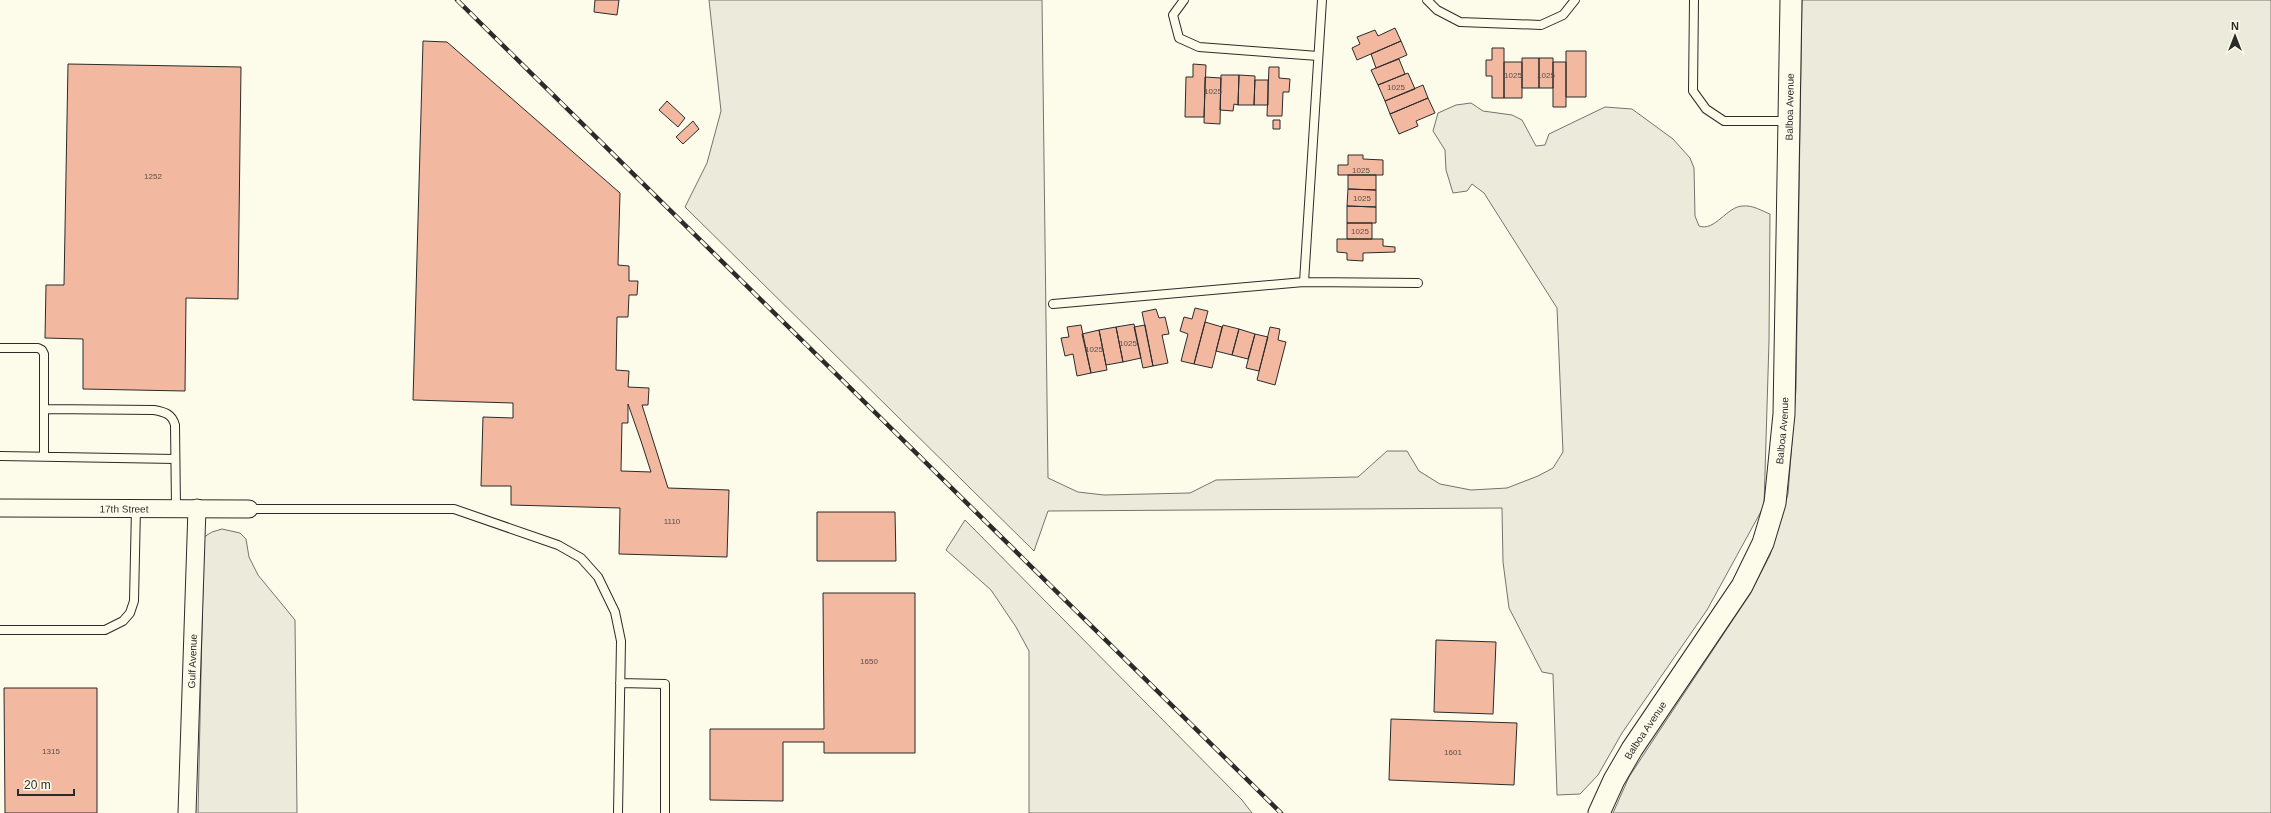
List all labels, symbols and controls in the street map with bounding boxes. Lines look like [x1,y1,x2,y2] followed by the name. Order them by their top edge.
[2215,16,2255,56] north arrow
[2231,20,2239,32] text: N
[1504,71,1522,80] house number: 1025
[1537,71,1555,80] house number: 1025
[1784,73,1796,141] street label: Balboa Avenue
[1387,83,1405,92] house number: 1025
[1204,87,1222,96] house number: 1025
[1352,166,1370,175] house number: 1025
[144,172,162,181] house number: 1252
[1353,194,1371,203] house number: 1025
[1351,227,1369,236] house number: 1025
[1119,339,1137,348] house number: 1025
[1085,345,1103,354] house number: 1025
[1774,397,1790,465] street label: Balboa Avenue
[99,503,149,515] street label: 17th Street
[664,517,681,526] house number: 1110
[186,633,199,688] street label: Gulf Avenue
[860,657,878,666] house number: 1650
[1622,699,1669,761] street label: Balboa Avenue
[42,747,60,756] house number: 1315
[1444,748,1462,757] house number: 1601
[18,771,74,797] scale bar
[24,778,51,792] text: 20 m

